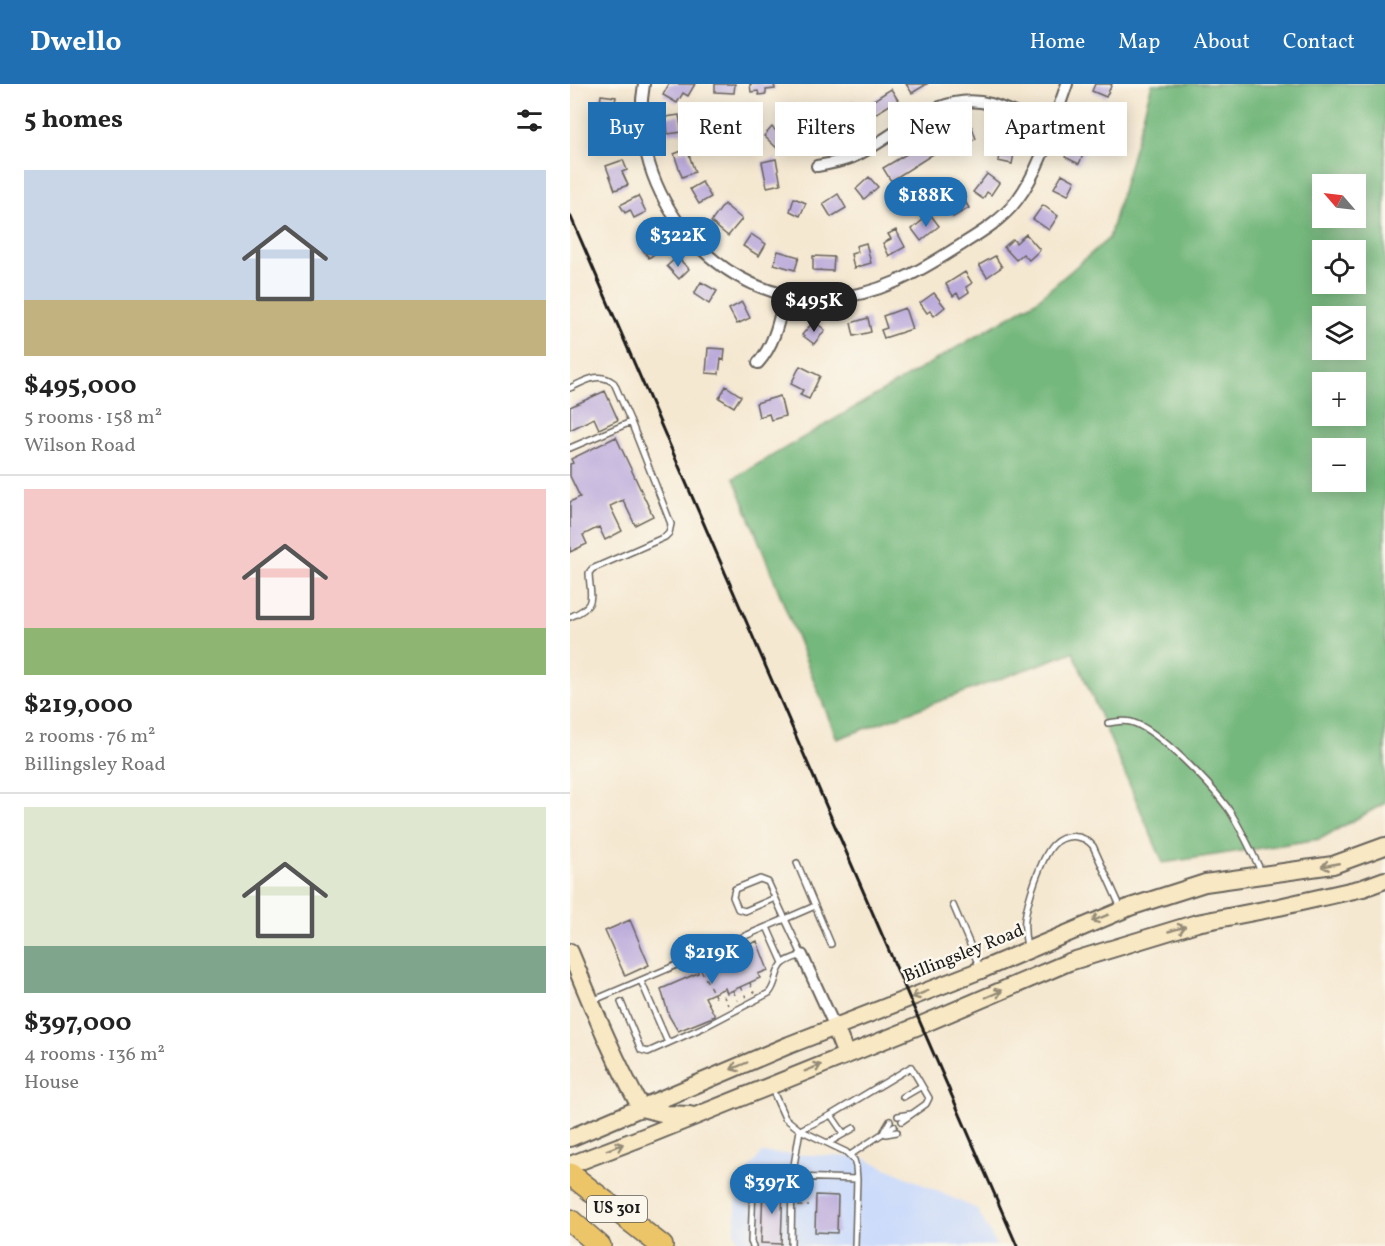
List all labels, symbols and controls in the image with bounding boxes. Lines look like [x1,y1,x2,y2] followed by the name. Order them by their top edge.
[30,23,122,62] text: Dwello
[1030,28,1085,57] text: Home
[1118,28,1160,57] text: Map
[1193,28,1250,57] text: About
[1283,28,1355,57] text: Contact
[24,102,123,138] text: 5 homes
[588,102,666,156] chip: Buy
[678,102,763,156] chip: Rent
[775,102,876,156] chip: Filters
[888,102,972,156] chip: New
[984,102,1127,156] chip: Apartment
[513,104,546,137] icon: filters
[1312,174,1366,228] north arrow
[1312,174,1366,492] map controls
[884,177,968,228] pin: $188K
[898,182,954,210] text: $188K
[231,209,339,317] icon: home
[636,217,720,268] pin: $322K
[650,222,706,250] text: $322K
[1312,240,1366,294] button: locate
[772,282,856,333] pin: $495K
[785,287,843,315] text: $495K
[1312,306,1366,360] button: layers
[24,368,136,404] text: $495,000
[1312,372,1366,426] button: +
[24,404,162,432] text: 5 rooms · 158 m²
[24,432,136,460] text: Wilson Road
[1312,438,1366,492] button: −
[231,528,339,636] icon: home
[24,687,133,723] text: $219,000
[24,723,156,751] text: 2 rooms · 76 m²
[24,751,166,779] text: Billingsley Road
[231,846,339,954] icon: home
[1320,860,1340,871] one-way arrow
[1091,914,1110,925] one-way arrow
[900,919,1028,989] street label: Billingsley Road
[1167,923,1186,934] one-way arrow
[670,934,754,985] pin: $219K
[684,939,740,967] text: $219K
[984,988,1003,999] one-way arrow
[911,989,930,1000] one-way arrow
[24,1005,132,1041] text: $397,000
[24,1041,165,1069] text: 4 rooms · 136 m²
[730,1061,749,1072] one-way arrow
[804,1062,822,1073] one-way arrow
[24,1069,79,1097] text: House
[605,1141,624,1152] one-way arrow
[730,1164,814,1215] pin: $397K
[744,1169,800,1197] text: $397K
[587,1196,647,1222] road number: US 301

